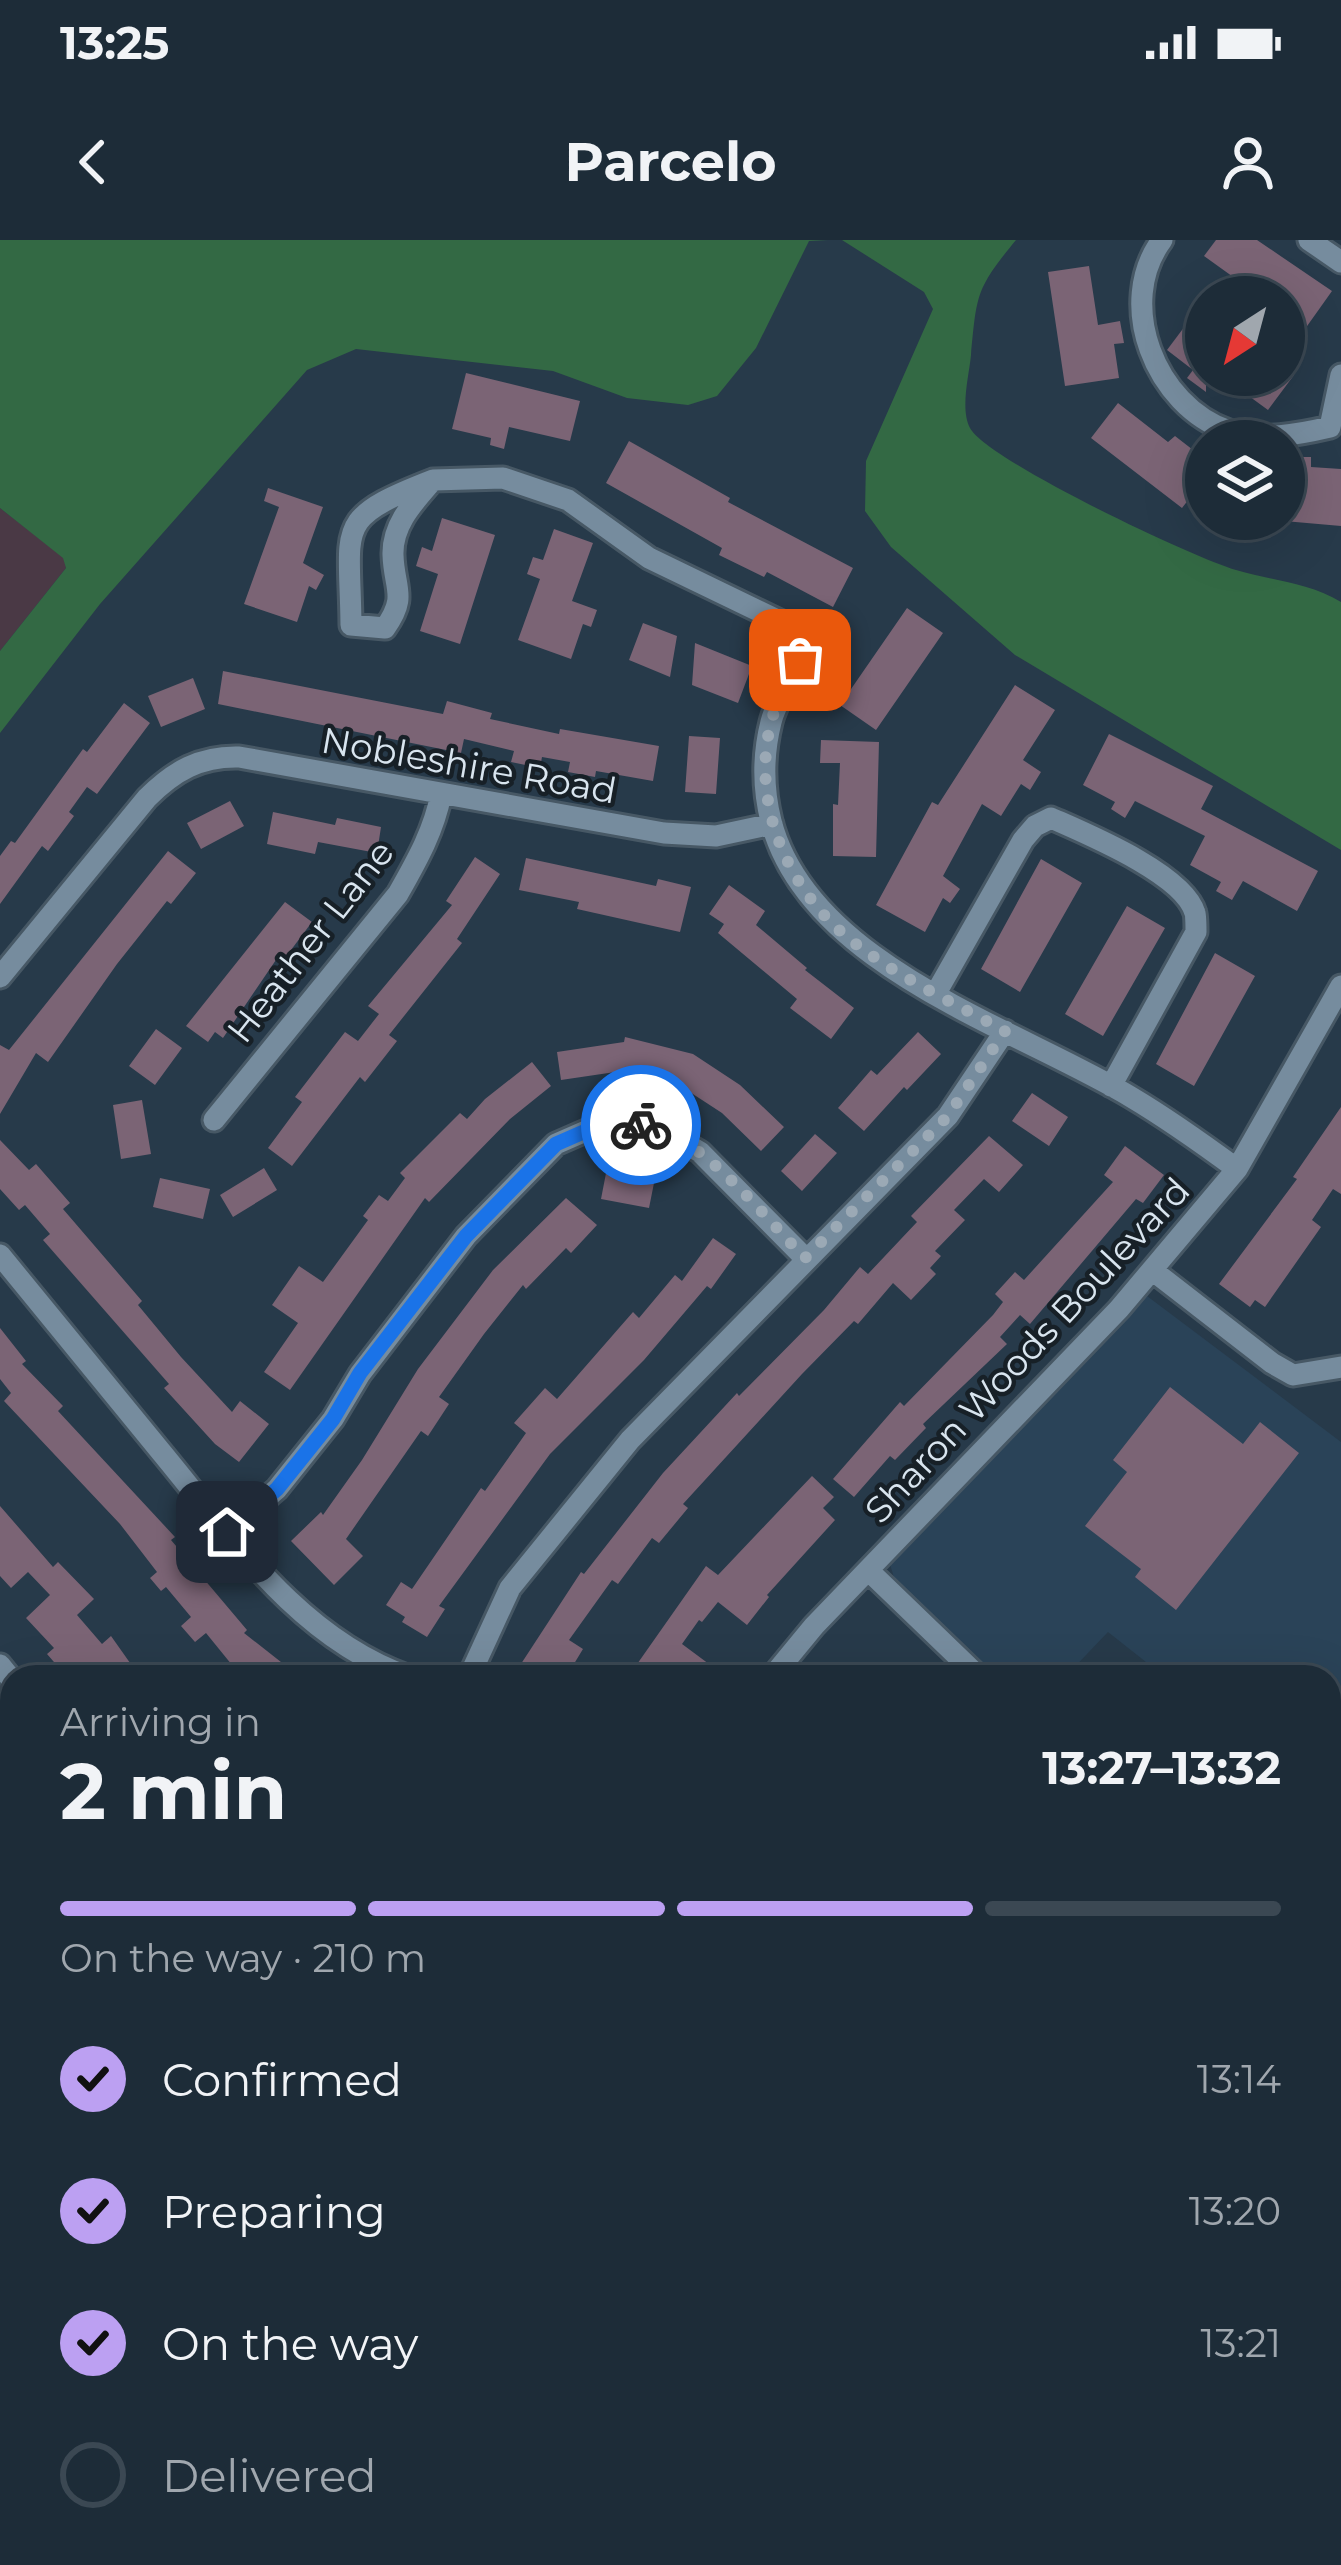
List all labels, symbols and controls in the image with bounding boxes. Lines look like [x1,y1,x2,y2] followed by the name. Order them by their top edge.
[60,15,169,70] text: 13:25
[60,129,126,195] icon: back
[564,129,777,195] text: Parcelo
[1215,129,1281,195] icon: person
[1185,276,1305,396] north arrow
[1185,276,1305,540] map controls
[1185,420,1305,540] button: layers
[749,609,851,711] pin
[767,627,833,693] icon: bag
[318,717,620,813] street label: Nobleshire Road
[217,831,403,1051] street label: Heather Lane
[581,1065,701,1185] courier
[608,1092,674,1158] icon: bike
[855,1168,1199,1532] street label: Sharon Woods Boulevard
[176,1481,278,1583] pin
[194,1499,260,1565] icon: home
[60,1698,261,1746] text: Arriving in
[1042,1740,1281,1795] text: 13:27–13:32
[60,1743,287,1839] text: 2 min
[60,1934,426,1982] text: On the way · 210 m
[60,2046,126,2112] icon: check
[162,2052,402,2107] text: Confirmed
[1197,2055,1281,2103] text: 13:14
[60,2178,126,2244] icon: check
[162,2184,386,2239] text: Preparing
[1189,2187,1281,2235] text: 13:20
[60,2310,126,2376] icon: check
[162,2316,418,2371] text: On the way
[1200,2319,1281,2367] text: 13:21
[162,2448,377,2503] text: Delivered

